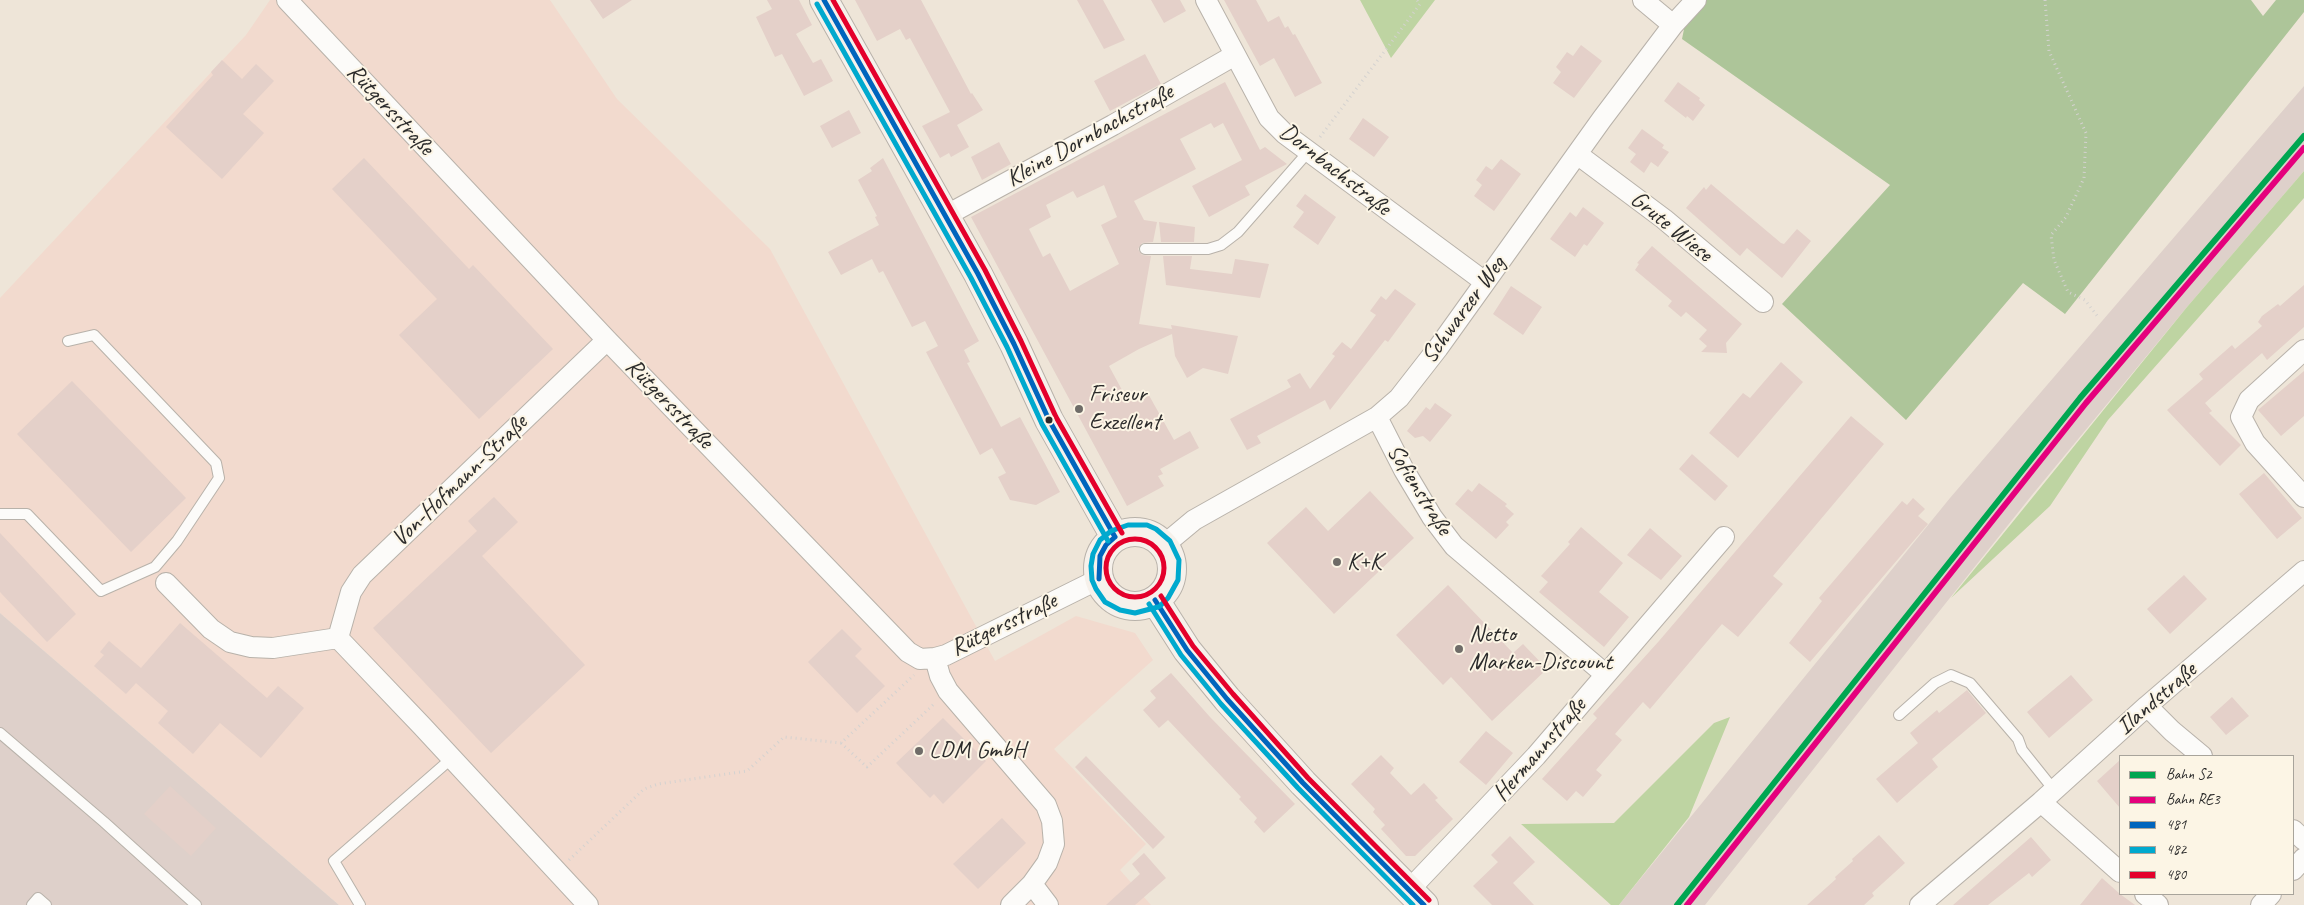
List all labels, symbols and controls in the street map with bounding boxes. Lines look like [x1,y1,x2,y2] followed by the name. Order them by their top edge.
[340,58,440,162] street label: Rütgersstraße
[1002,78,1178,194] street label: Kleine Dornbachstraße
[1274,118,1396,222] street label: Dornbachstraße
[1624,185,1718,269] street label: Grute Wiese
[1415,251,1513,369] street label: Schwarzer Weg
[619,353,719,455] street label: Rütgersstraße
[1089,381,1160,437] place label: Friseur Exzellent
[1073,403,1085,415] marker: Friseur Exzellent
[386,409,534,553] street label: Von-Hofmann-Straße
[1044,415,1054,425] unlabelled marker
[1380,439,1458,541] street label: Sofienstraße
[1347,548,1382,576] place label: K+K
[1331,556,1343,568] marker: K+K
[946,587,1062,663] street label: Rütgersstraße
[1469,621,1612,677] place label: Netto Marken-Discount
[1453,643,1465,655] marker: Netto Marken-Discount
[2111,656,2203,742] street label: Ilandstraße
[1487,692,1593,808] street label: Hermannstraße
[929,737,1026,765] place label: LDM GmbH
[913,745,925,757] marker: LDM GmbH
[2119,755,2294,895] legend
[2166,765,2212,784] text: Bahn S2
[2166,790,2220,809] text: Bahn RE3
[2166,815,2186,834] text: 481
[2166,840,2186,859] text: 482
[2166,865,2186,884] text: 480

